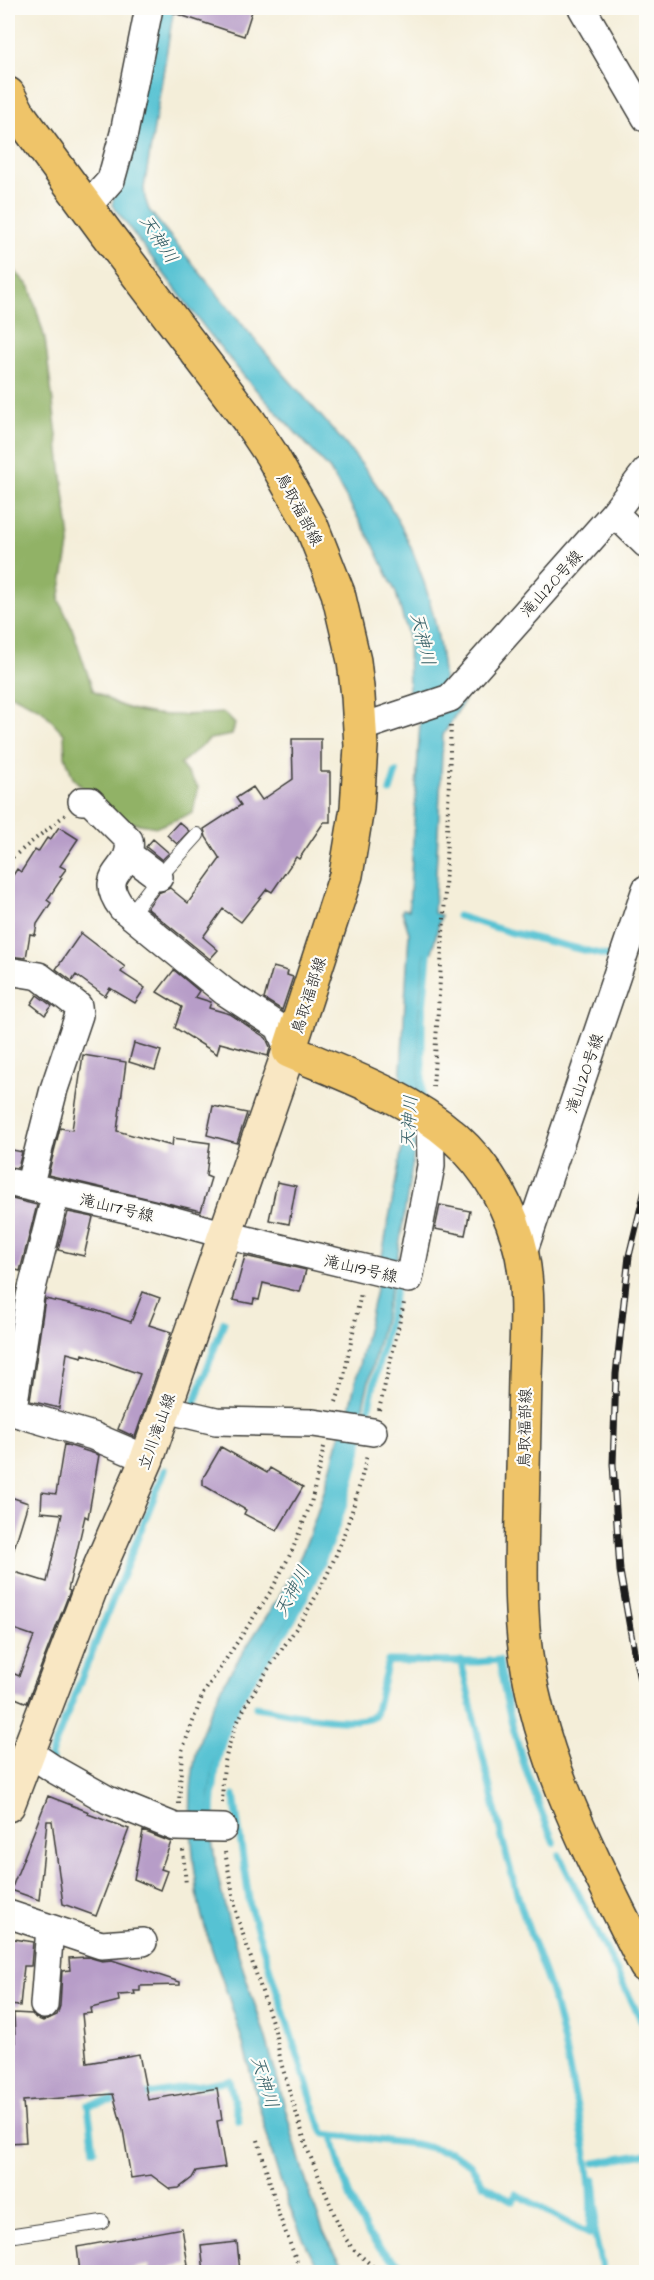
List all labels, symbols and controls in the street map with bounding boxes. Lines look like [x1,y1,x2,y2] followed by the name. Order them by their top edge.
[133,210,184,269] water label: 天神川
[271,469,328,550] street label: 鳥取福部線
[516,545,588,622] street label: 滝山20号線
[404,610,441,668] water label: 天神川
[286,954,332,1037] street label: 鳥取福部線
[561,1030,609,1116] street label: 滝山20号線
[395,1094,424,1150] water label: 天神川
[77,1189,156,1227] street label: 滝山17号線
[322,1250,400,1288] street label: 滝山19号線
[513,1388,537,1468] street label: 鳥取福部線
[133,1390,181,1473] street label: 立川滝山線
[269,1562,316,1621] water label: 天神川
[245,2053,284,2112] water label: 天神川

